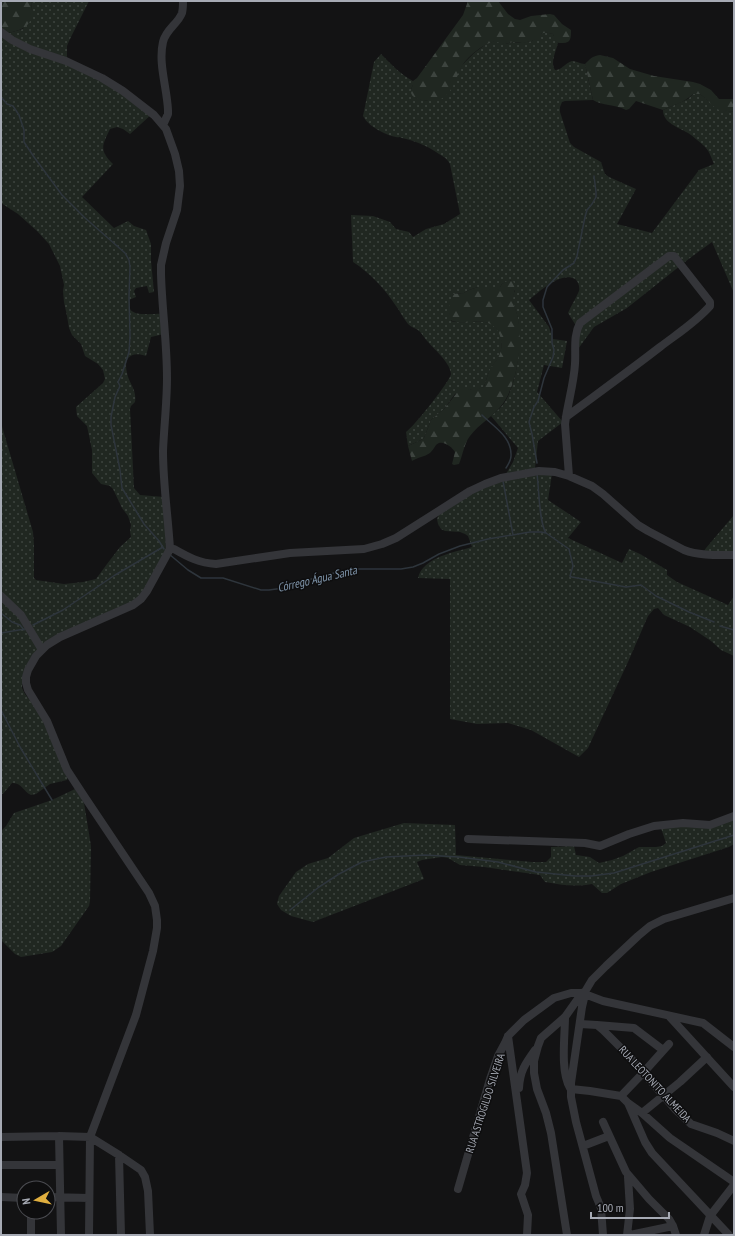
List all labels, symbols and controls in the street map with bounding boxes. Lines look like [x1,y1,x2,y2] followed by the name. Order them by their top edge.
[276,562,359,595] water label: Córrego Água Santa
[616,1043,695,1126] street label: RUA LEOTONITO ALMEIDA
[462,1051,508,1155] street label: RUA ASTROGILDO SILVEIRA
[16,1180,56,1220] north arrow
[591,1194,669,1220] scale bar
[19,1197,34,1206] text: N
[597,1200,624,1215] text: 100 m

